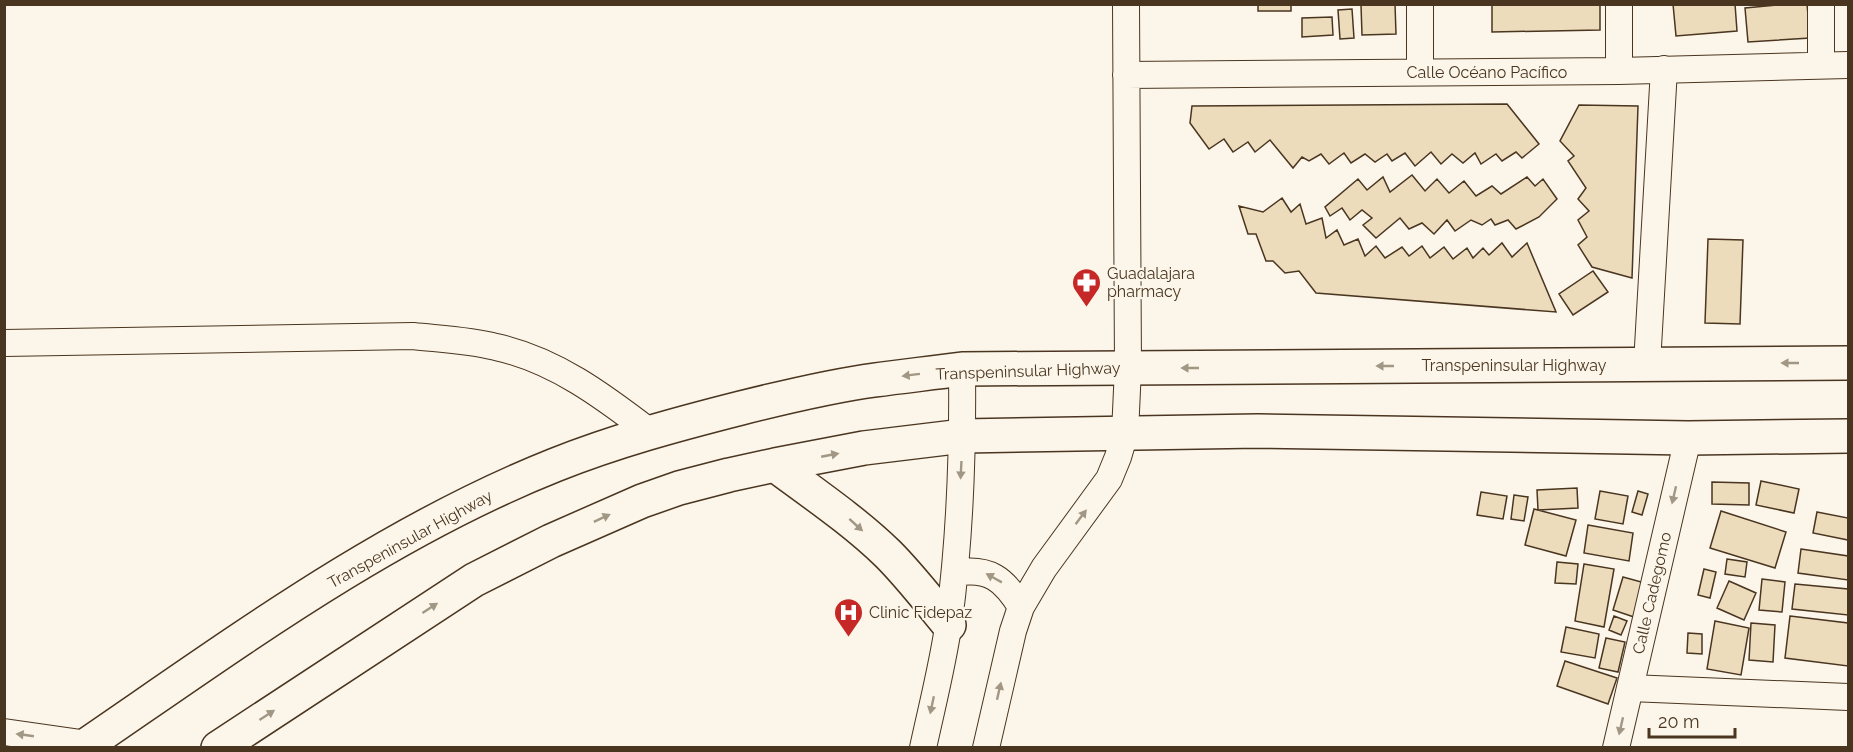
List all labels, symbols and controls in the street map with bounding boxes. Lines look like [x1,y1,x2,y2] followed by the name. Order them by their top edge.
[1407,63,1567,82] street label: Calle Océano Pacífico
[1107,264,1195,301] place label: Guadalajara pharmacy
[1070,266,1102,308] pharmacy icon: Guadalajara pharmacy
[1422,356,1607,375] street label: Transpeninsular Highway
[935,358,1121,384] street label: Transpeninsular Highway
[1781,358,1800,368] one-way arrow
[1376,361,1395,371] one-way arrow
[1181,363,1200,373] one-way arrow
[902,371,921,380] one-way arrow
[820,450,839,459] one-way arrow
[956,460,965,479] one-way arrow
[324,486,496,592] street label: Transpeninsular Highway
[1669,486,1679,505] one-way arrow
[1075,509,1088,525] one-way arrow
[594,513,611,522] one-way arrow
[848,518,863,531] one-way arrow
[1629,530,1675,656] street label: Calle Cadegomo
[985,573,1002,583] one-way arrow
[832,596,864,638] hospital icon: Clinic Fidepaz
[422,603,438,614] one-way arrow
[869,603,972,622] place label: Clinic Fidepaz
[995,681,1005,700] one-way arrow
[927,695,936,714] one-way arrow
[1649,701,1734,739] scale bar
[258,709,274,721] one-way arrow
[1658,711,1700,732] text: 20 m
[1616,717,1626,736] one-way arrow
[16,730,35,740] one-way arrow

